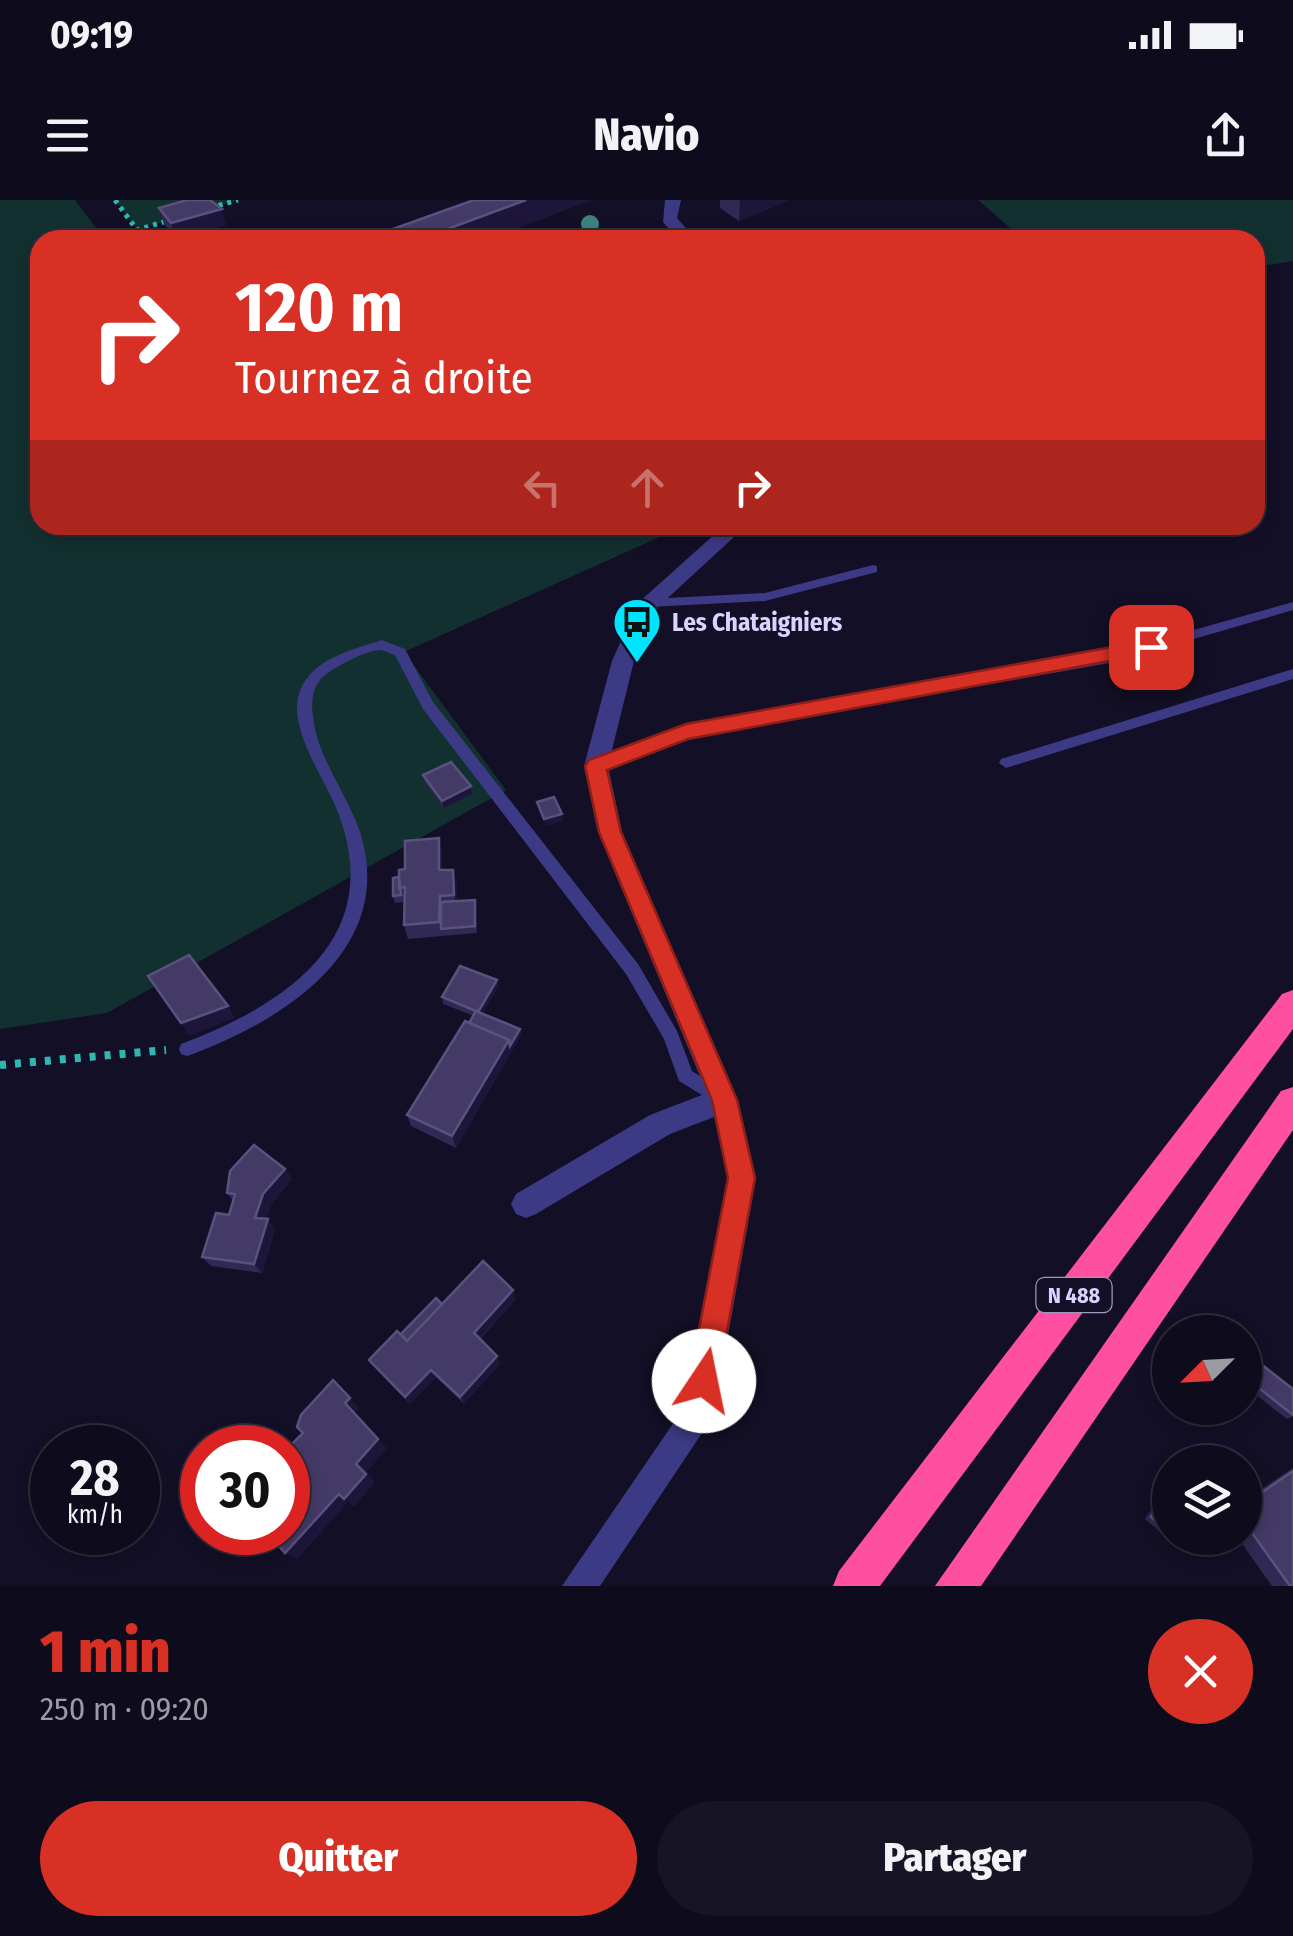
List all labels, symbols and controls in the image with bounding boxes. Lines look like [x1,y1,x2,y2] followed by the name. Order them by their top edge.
[50,12,133,58] text: 09:19
[40,108,95,163] icon: menu
[594,108,699,162] text: Navio
[1198,108,1253,163] icon: share
[235,266,403,350] text: 120 m
[70,270,200,400] icon: right
[235,351,533,405] text: Tournez à droite
[515,460,570,515] icon: left
[620,460,675,515] icon: ahead
[725,460,780,515] icon: right
[611,596,663,664] bus stop icon: Les Chataigniers
[1109,605,1194,690] pin
[672,608,842,638] place label: Les Chataigniers
[1124,620,1179,675] icon: arrive
[1036,1278,1112,1312] road number: N 488
[1152,1315,1262,1425] north arrow
[1152,1315,1262,1555] map controls
[652,1329,756,1433] position arrow
[180,1425,310,1555] speed limit sign: 30
[1152,1445,1262,1555] button: layers
[70,1448,120,1508] text: 28
[67,1500,123,1530] text: km/h
[40,1616,171,1688] text: 1 min
[1148,1619,1253,1724] button: close
[40,1690,209,1728] text: 250 m · 09:20
[40,1801,637,1916] button: Quitter
[657,1801,1253,1916] button: Partager

